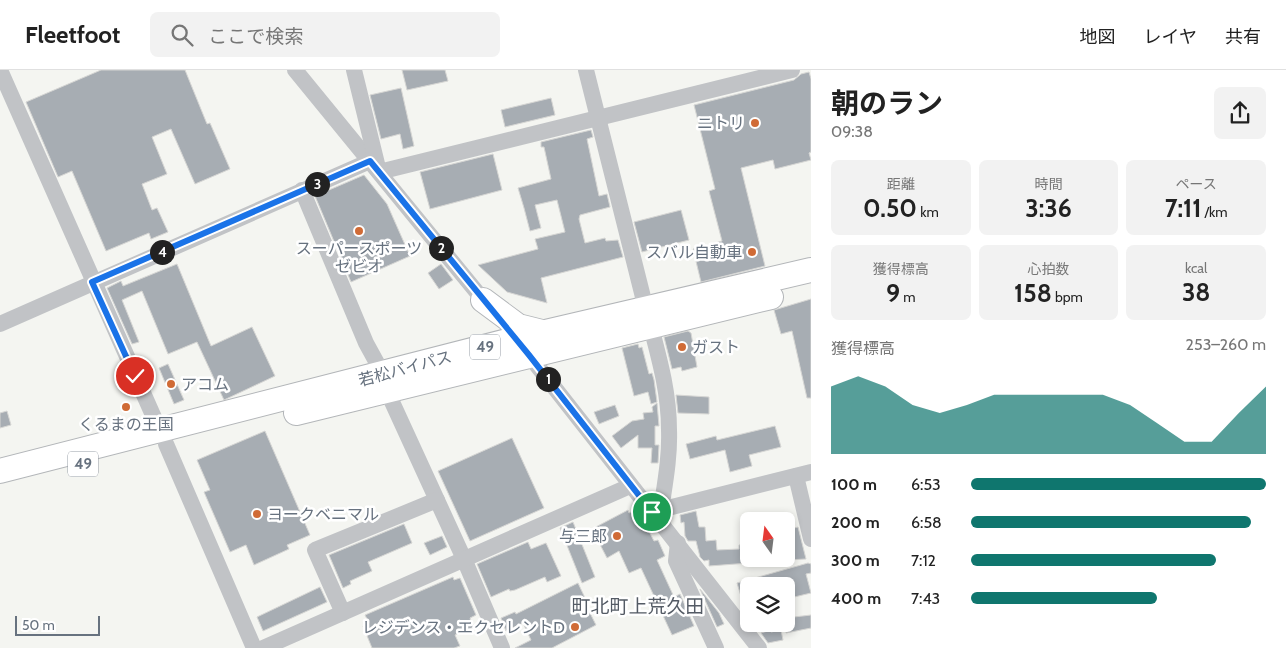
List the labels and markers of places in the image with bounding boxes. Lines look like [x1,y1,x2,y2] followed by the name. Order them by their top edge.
[697,114,745,133] place label: ニトリ
[749,117,761,129] marker: ニトリ
[304,172,330,196] pin: 3
[353,225,365,237] marker: スーパースポーツ ゼビオ
[428,236,454,260] pin: 2
[296,239,422,276] place label: スーパースポーツ ゼビオ
[150,240,174,264] pin: 4
[646,243,742,262] place label: スバル自動車
[746,246,758,258] marker: スバル自動車
[692,338,740,357] place label: ガスト
[676,341,688,353] marker: ガスト
[114,355,156,397] pin
[536,366,560,392] pin: 1
[181,375,229,394] place label: アコム
[165,378,177,390] marker: アコム
[120,401,132,413] marker: くるまの王国
[78,415,174,434] place label: くるまの王国
[631,491,673,533] pin
[267,505,379,524] place label: ヨークベニマル
[251,508,263,520] marker: ヨークベニマル
[559,527,607,546] place label: 与三郎
[611,530,623,542] marker: 与三郎
[362,618,565,637] place label: レジデンス・エクセレントD
[569,621,581,633] marker: レジデンス・エクセレントD

